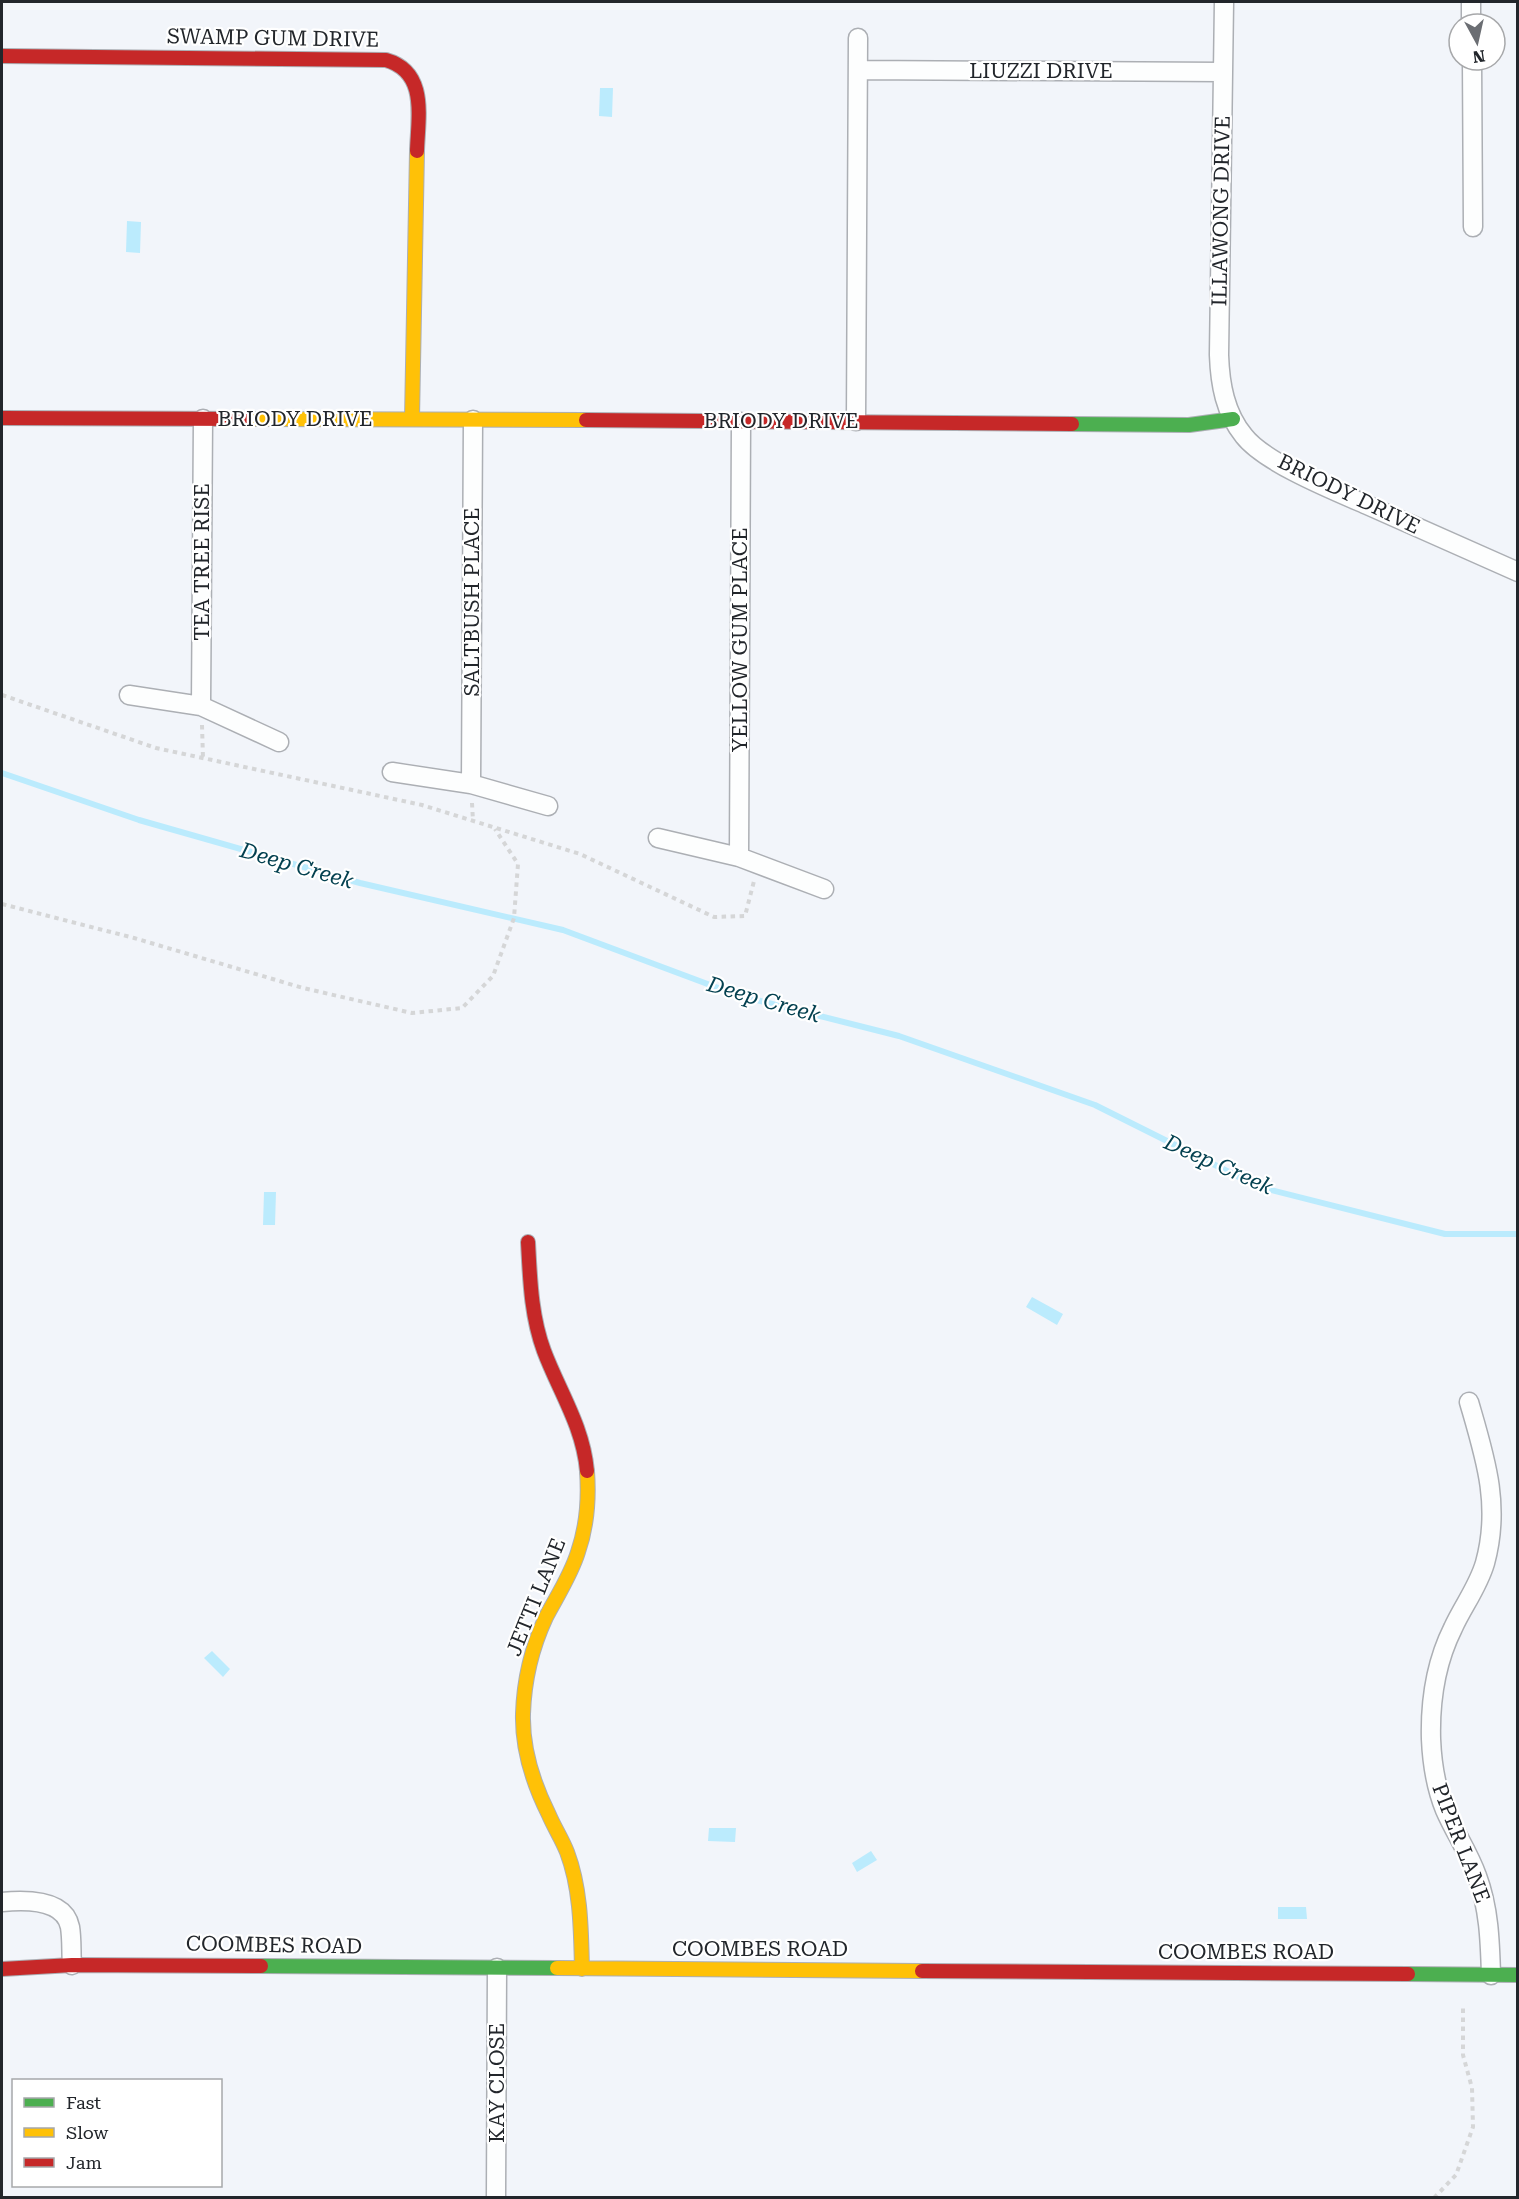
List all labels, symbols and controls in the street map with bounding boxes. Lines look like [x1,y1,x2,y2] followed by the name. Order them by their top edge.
[1447,12,1507,72] north arrow
[167,24,379,52] street label: SWAMP GUM DRIVE
[1472,46,1486,67] text: N
[969,59,1113,83] street label: LIUZZI DRIVE
[1207,115,1235,307] street label: ILLAWONG DRIVE
[217,407,373,431] street label: BRIODY DRIVE
[703,409,859,433] street label: BRIODY DRIVE
[1274,449,1424,539] street label: BRIODY DRIVE
[190,483,214,641] street label: TEA TREE RISE
[460,507,484,697] street label: SALTBUSH PLACE
[728,528,752,752] street label: YELLOW GUM PLACE
[236,837,356,894] water label: Deep Creek
[703,971,823,1028] water label: Deep Creek
[1160,1129,1277,1200] water label: Deep Creek
[502,1535,570,1659] street label: JETTI LANE
[1427,1780,1495,1906] street label: PIPER LANE
[186,1931,362,1959] street label: COOMBES ROAD
[672,1937,848,1961] street label: COOMBES ROAD
[1158,1940,1334,1964] street label: COOMBES ROAD
[485,2023,509,2143] street label: KAY CLOSE
[12,2079,222,2187] legend
[66,2092,101,2113] text: Fast
[66,2122,108,2143] text: Slow
[66,2152,102,2173] text: Jam

